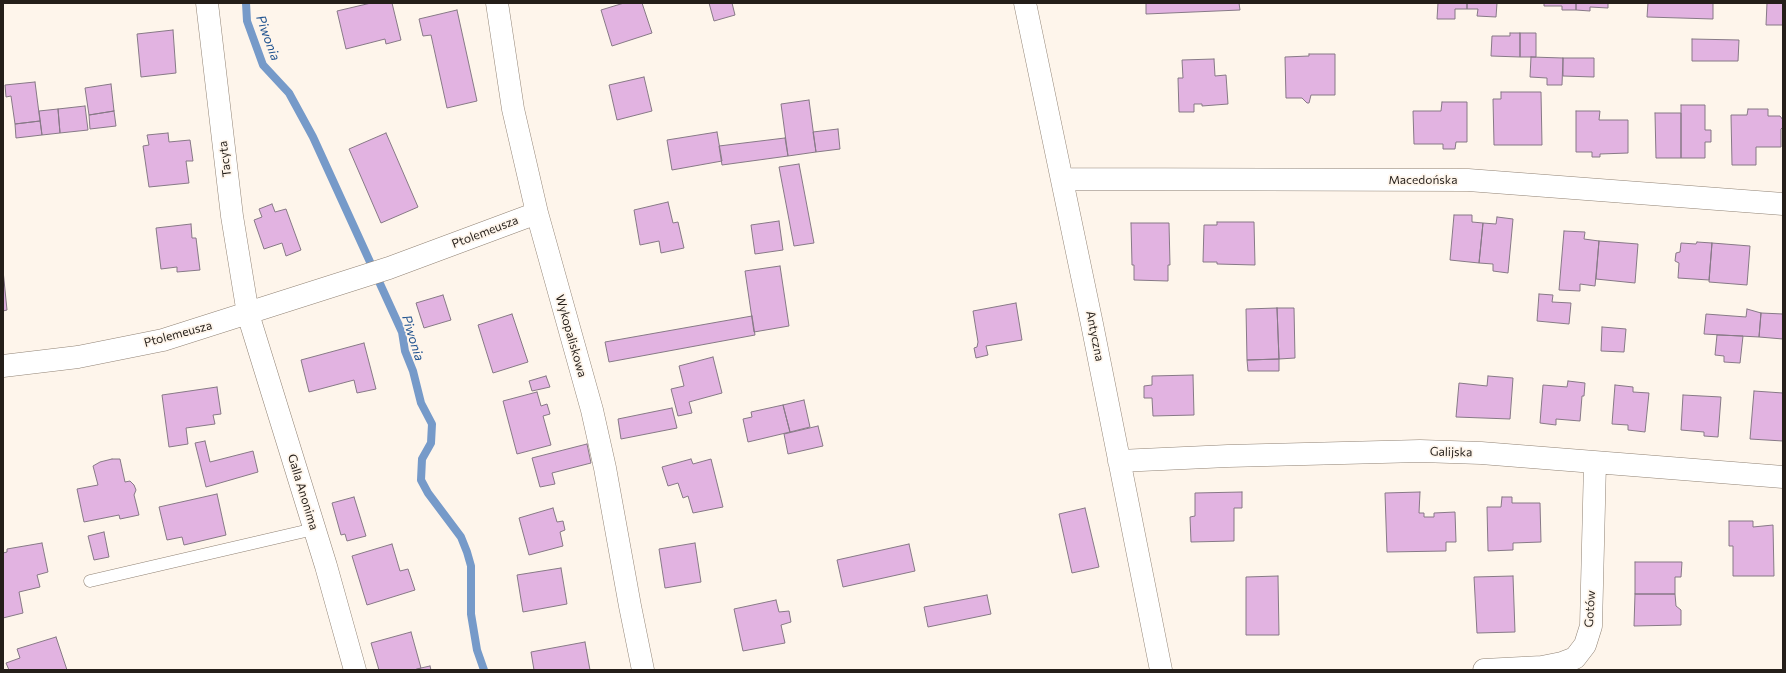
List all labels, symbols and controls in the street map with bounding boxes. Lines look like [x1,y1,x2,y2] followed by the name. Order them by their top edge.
[253,13,283,63] water label: Piwonia
[216,140,234,178] street label: Tacyta
[1388,173,1458,187] street label: Macedońska
[450,213,520,251] street label: Ptolemeusza
[552,293,590,379] street label: Wykopaliskowa
[1083,310,1107,362] street label: Antyczna
[399,313,427,363] water label: Piwonia
[142,318,214,350] street label: Ptolemeusza
[1430,444,1472,460] street label: Galijska
[285,452,321,532] street label: Galla Anonima
[1582,590,1598,628] street label: Gotów

